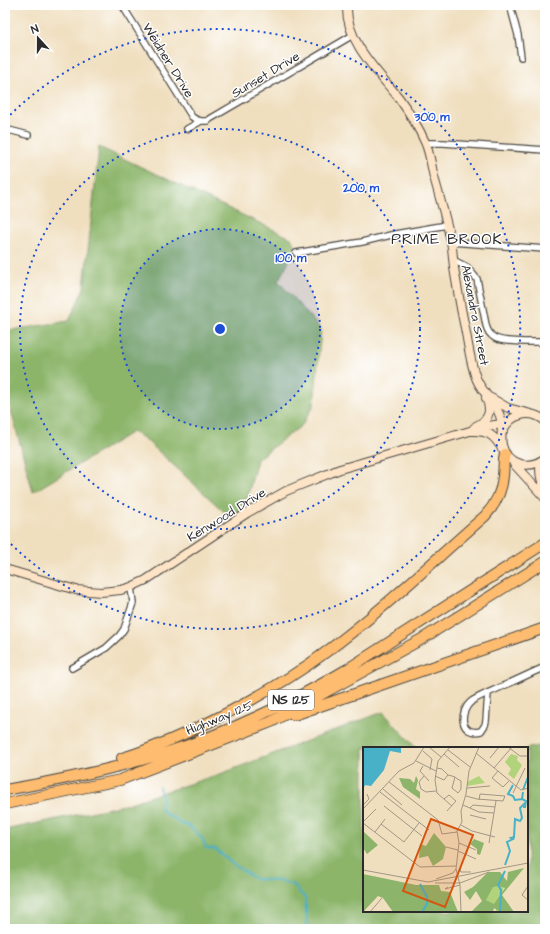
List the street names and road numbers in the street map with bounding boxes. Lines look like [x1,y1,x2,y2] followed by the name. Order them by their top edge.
[138,20,198,101] street label: Weidner Drive
[228,47,303,102] street label: Sunset Drive
[456,263,494,368] street label: Alexandra Street
[184,483,269,546] street label: Kenwood Drive
[268,690,314,710] road number: NS 125
[183,696,256,740] street label: Highway 125

